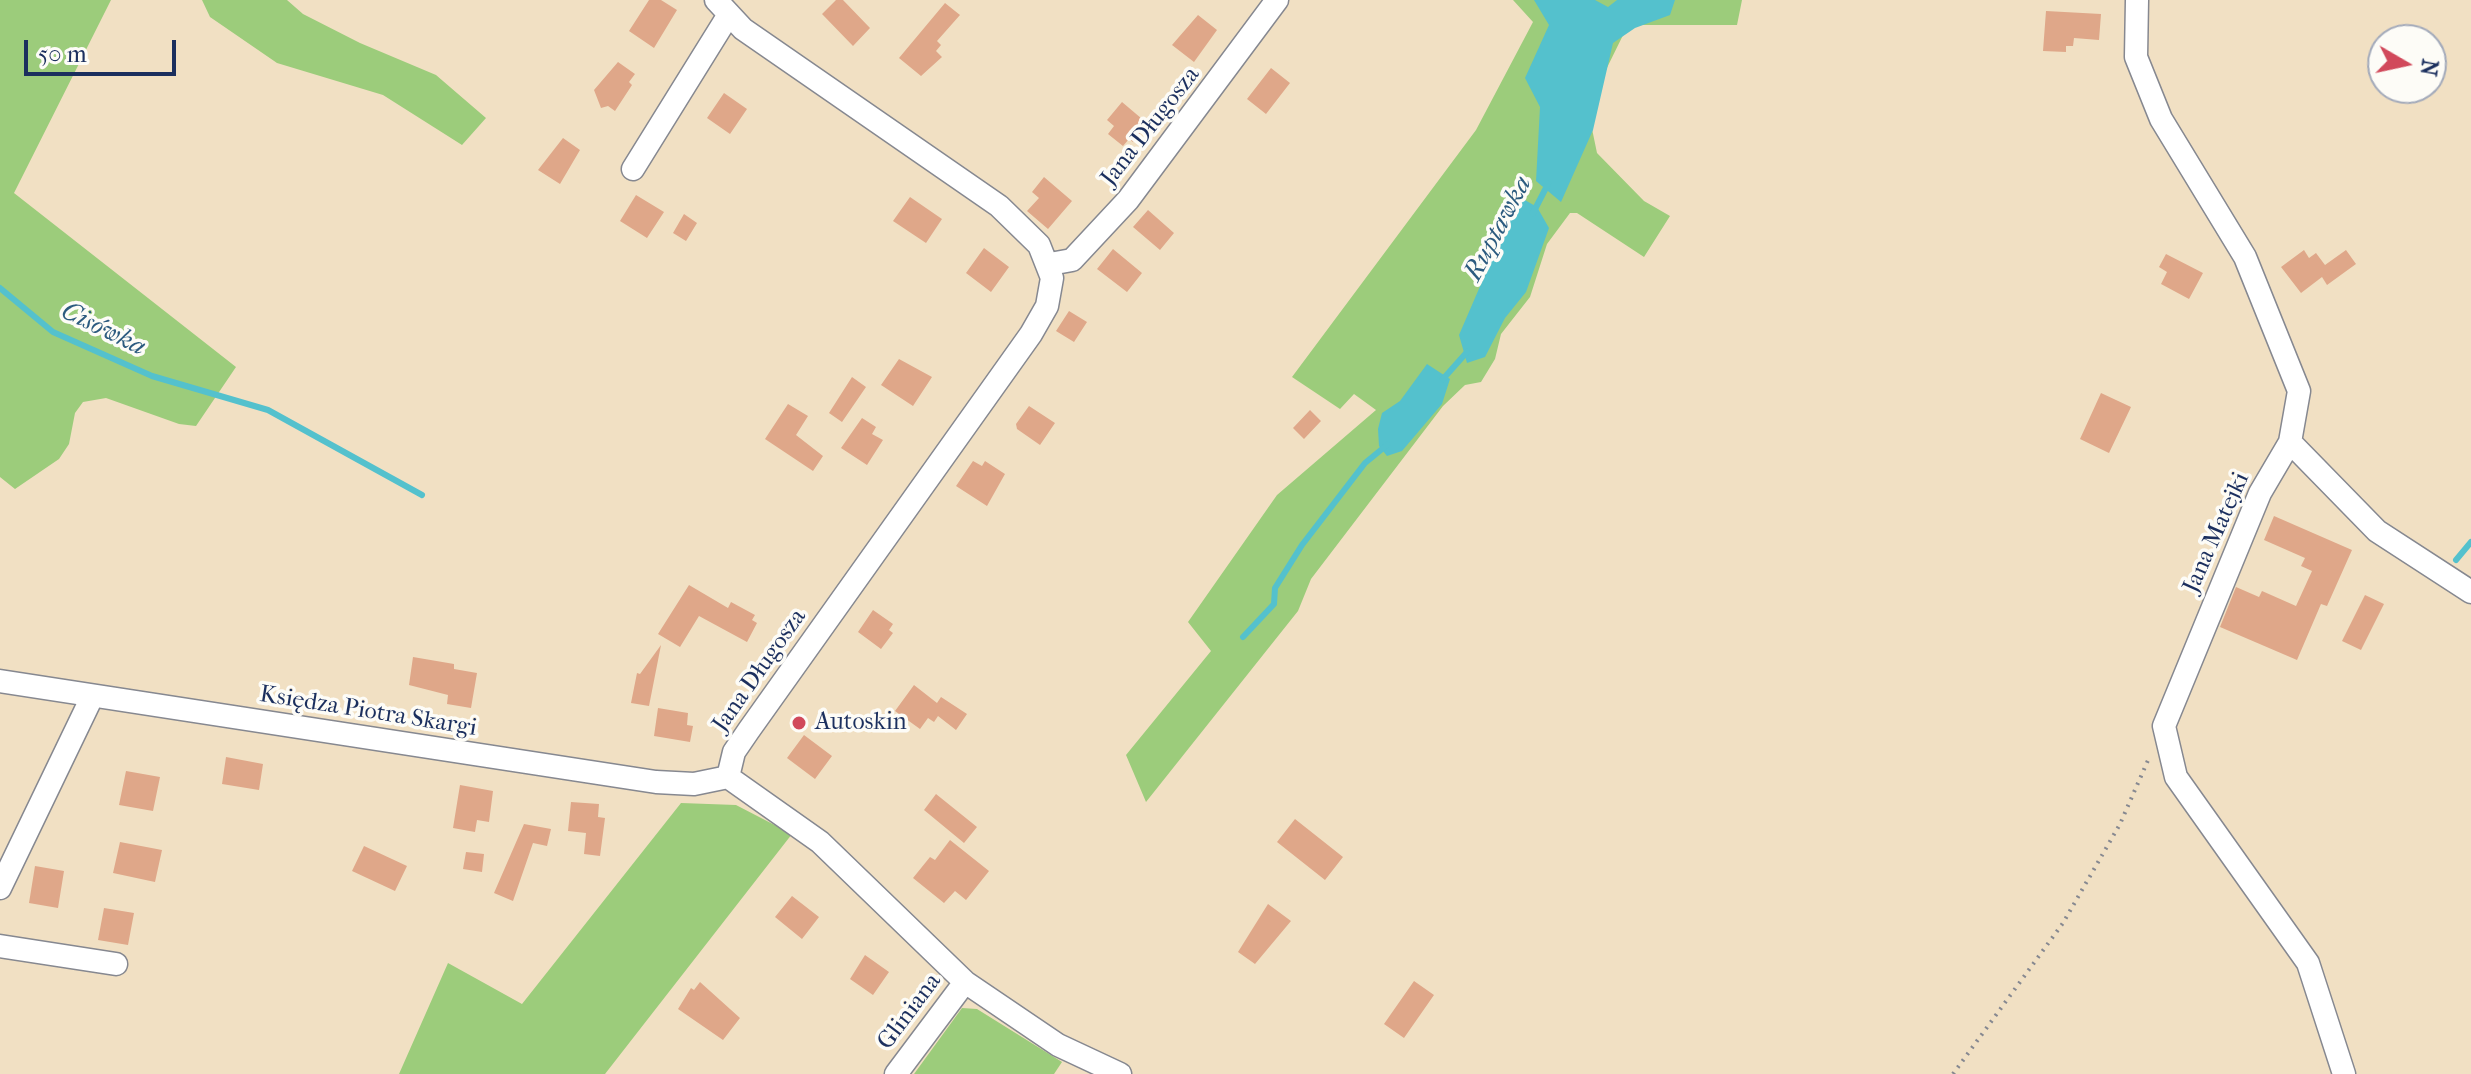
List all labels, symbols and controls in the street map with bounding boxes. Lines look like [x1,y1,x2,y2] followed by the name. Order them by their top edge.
[28,24,180,74] scale bar
[2367,24,2447,104] north arrow
[38,40,87,68] text: 50 m
[2415,57,2443,78] text: N
[1095,62,1207,192] street label: Jana Długosza
[1459,171,1539,287] water label: Ruptawka
[56,296,150,364] water label: Cisówka
[2178,468,2256,598] street label: Jana Matejki
[707,604,813,738] street label: Jana Długosza
[257,681,479,743] street label: Księdza Piotra Skargi
[815,709,907,737] place label: Autoskin
[790,714,808,732] marker: Autoskin
[872,968,948,1056] street label: Gliniana

